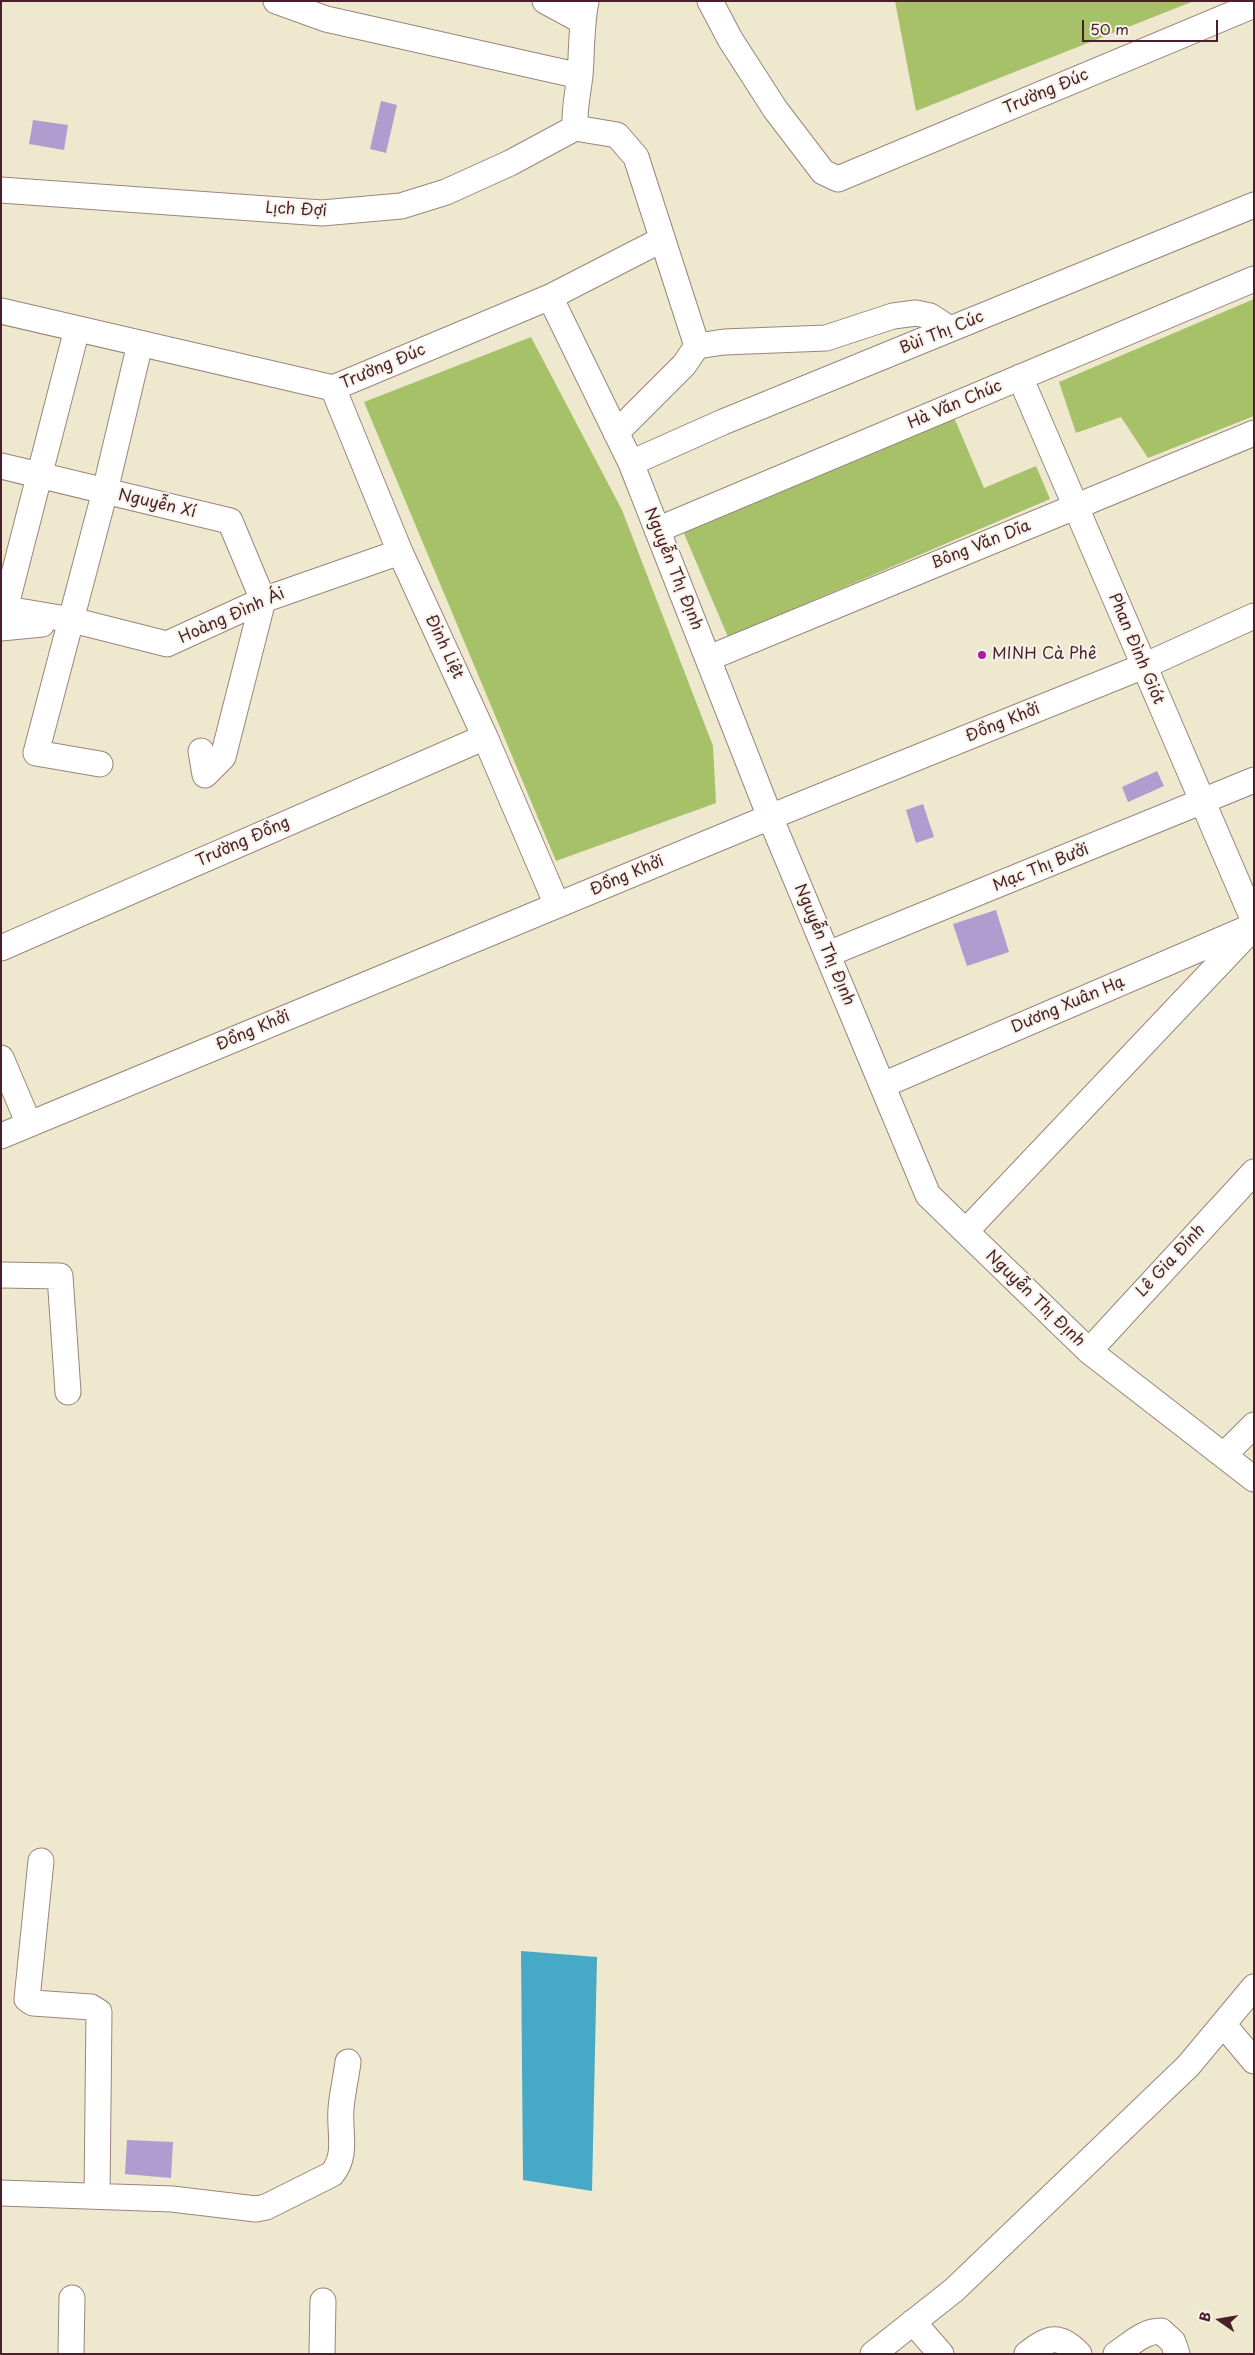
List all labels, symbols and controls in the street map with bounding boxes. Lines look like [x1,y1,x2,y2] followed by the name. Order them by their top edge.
[1085,10,1221,42] scale bar
[1090,17,1129,40] text: 50 m
[1001,65,1091,119] street label: Trường Đúc
[265,199,327,221] street label: Lịch Đợi
[897,307,987,359] street label: Bùi Thị Cúc
[338,340,428,394] street label: Trường Đúc
[905,377,1005,433] street label: Hà Văn Chúc
[116,486,198,522] street label: Nguyễn Xí
[640,505,706,633] street label: Nguyễn Thị Định
[929,516,1033,574] street label: Bông Văn Dĩa
[176,584,288,648] street label: Hoàng Đình Ái
[1104,591,1168,707] street label: Phan Đình Giót
[421,612,467,682] street label: Đinh Liệt
[992,645,1096,665] place label: MINH Cà Phê
[976,649,988,661] marker: MINH Cà Phê
[963,699,1043,747] street label: Đồng Khởi
[193,813,293,871] street label: Trường Đồng
[990,840,1092,896] street label: Mạc Thị Bưởi
[587,852,667,900] street label: Đồng Khởi
[790,881,858,1009] street label: Nguyễn Thị Định
[1008,972,1128,1038] street label: Dương Xuân Hạ
[213,1007,293,1055] street label: Đồng Khởi
[1133,1221,1209,1301] street label: Lê Gia Đỉnh
[981,1247,1089,1351] street label: Nguyễn Thị Định
[1195,2295,1245,2345] north arrow
[1194,2309,1216,2324] text: B

